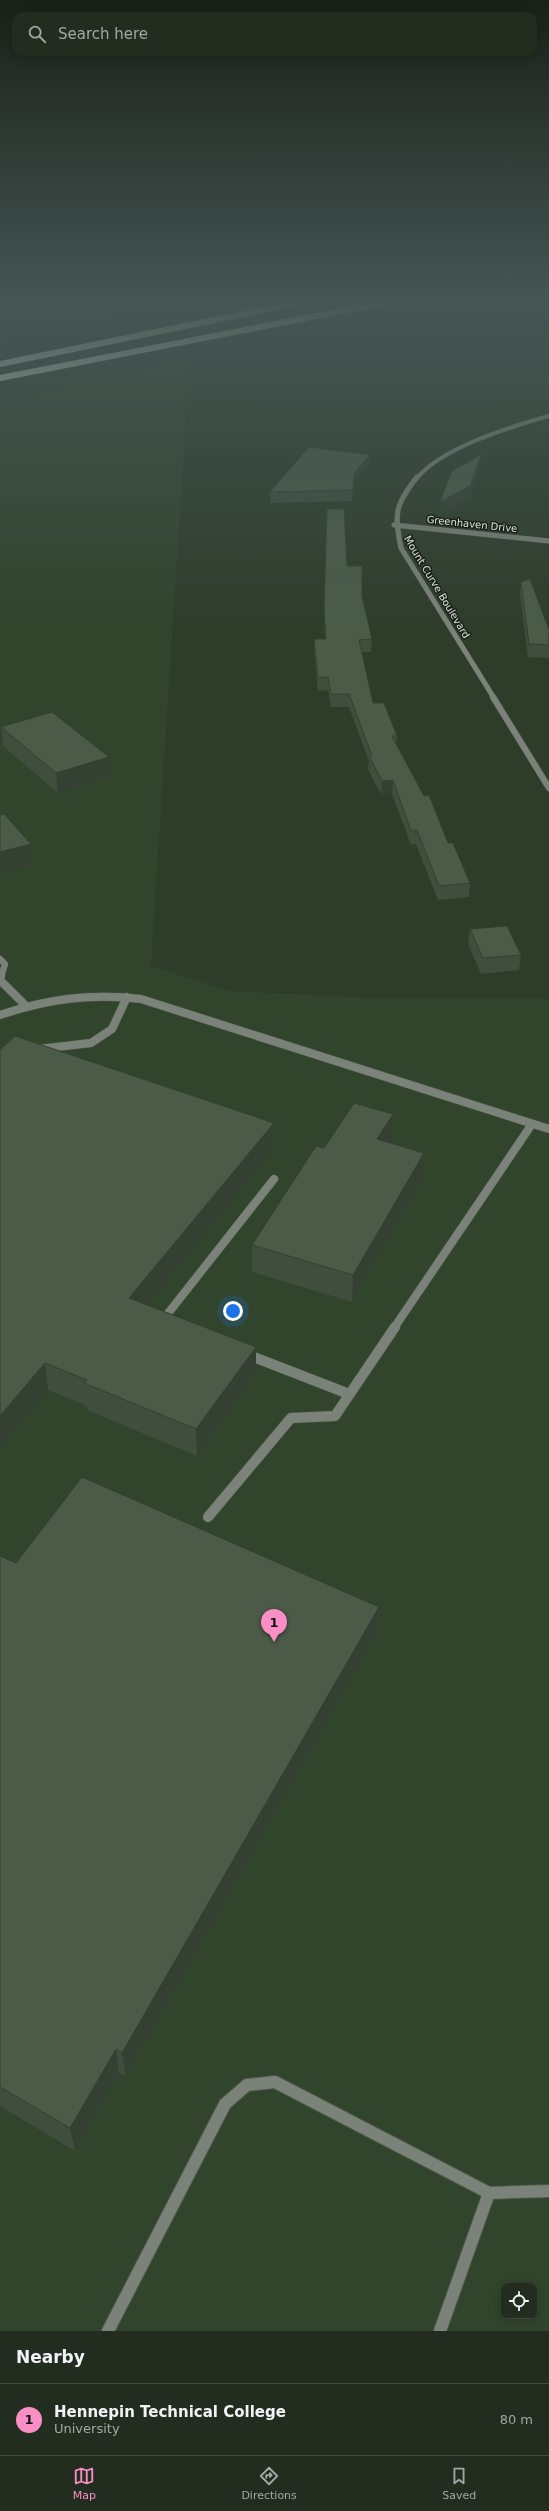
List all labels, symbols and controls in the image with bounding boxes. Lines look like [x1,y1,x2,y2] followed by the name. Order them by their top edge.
[12,12,537,56] search box
[26,23,48,45] icon: search
[58,25,148,43] text: Search here
[426,514,518,534] street label: Greenhaven Drive
[402,534,472,640] street label: Mount Curve Boulevard
[223,1301,243,1321] your location
[261,1609,287,1642] pin: 1
[501,2283,537,2319] map controls
[501,2283,537,2319] button: locate
[16,2347,85,2367] text: Nearby
[54,2403,286,2421] text: Hennepin Technical College
[24,2412,34,2427] text: 1
[500,2412,533,2427] text: 80 m
[54,2421,120,2436] text: University
[73,2465,96,2502] tab: Map
[241,2465,297,2502] tab: Directions
[442,2465,476,2502] tab: Saved

